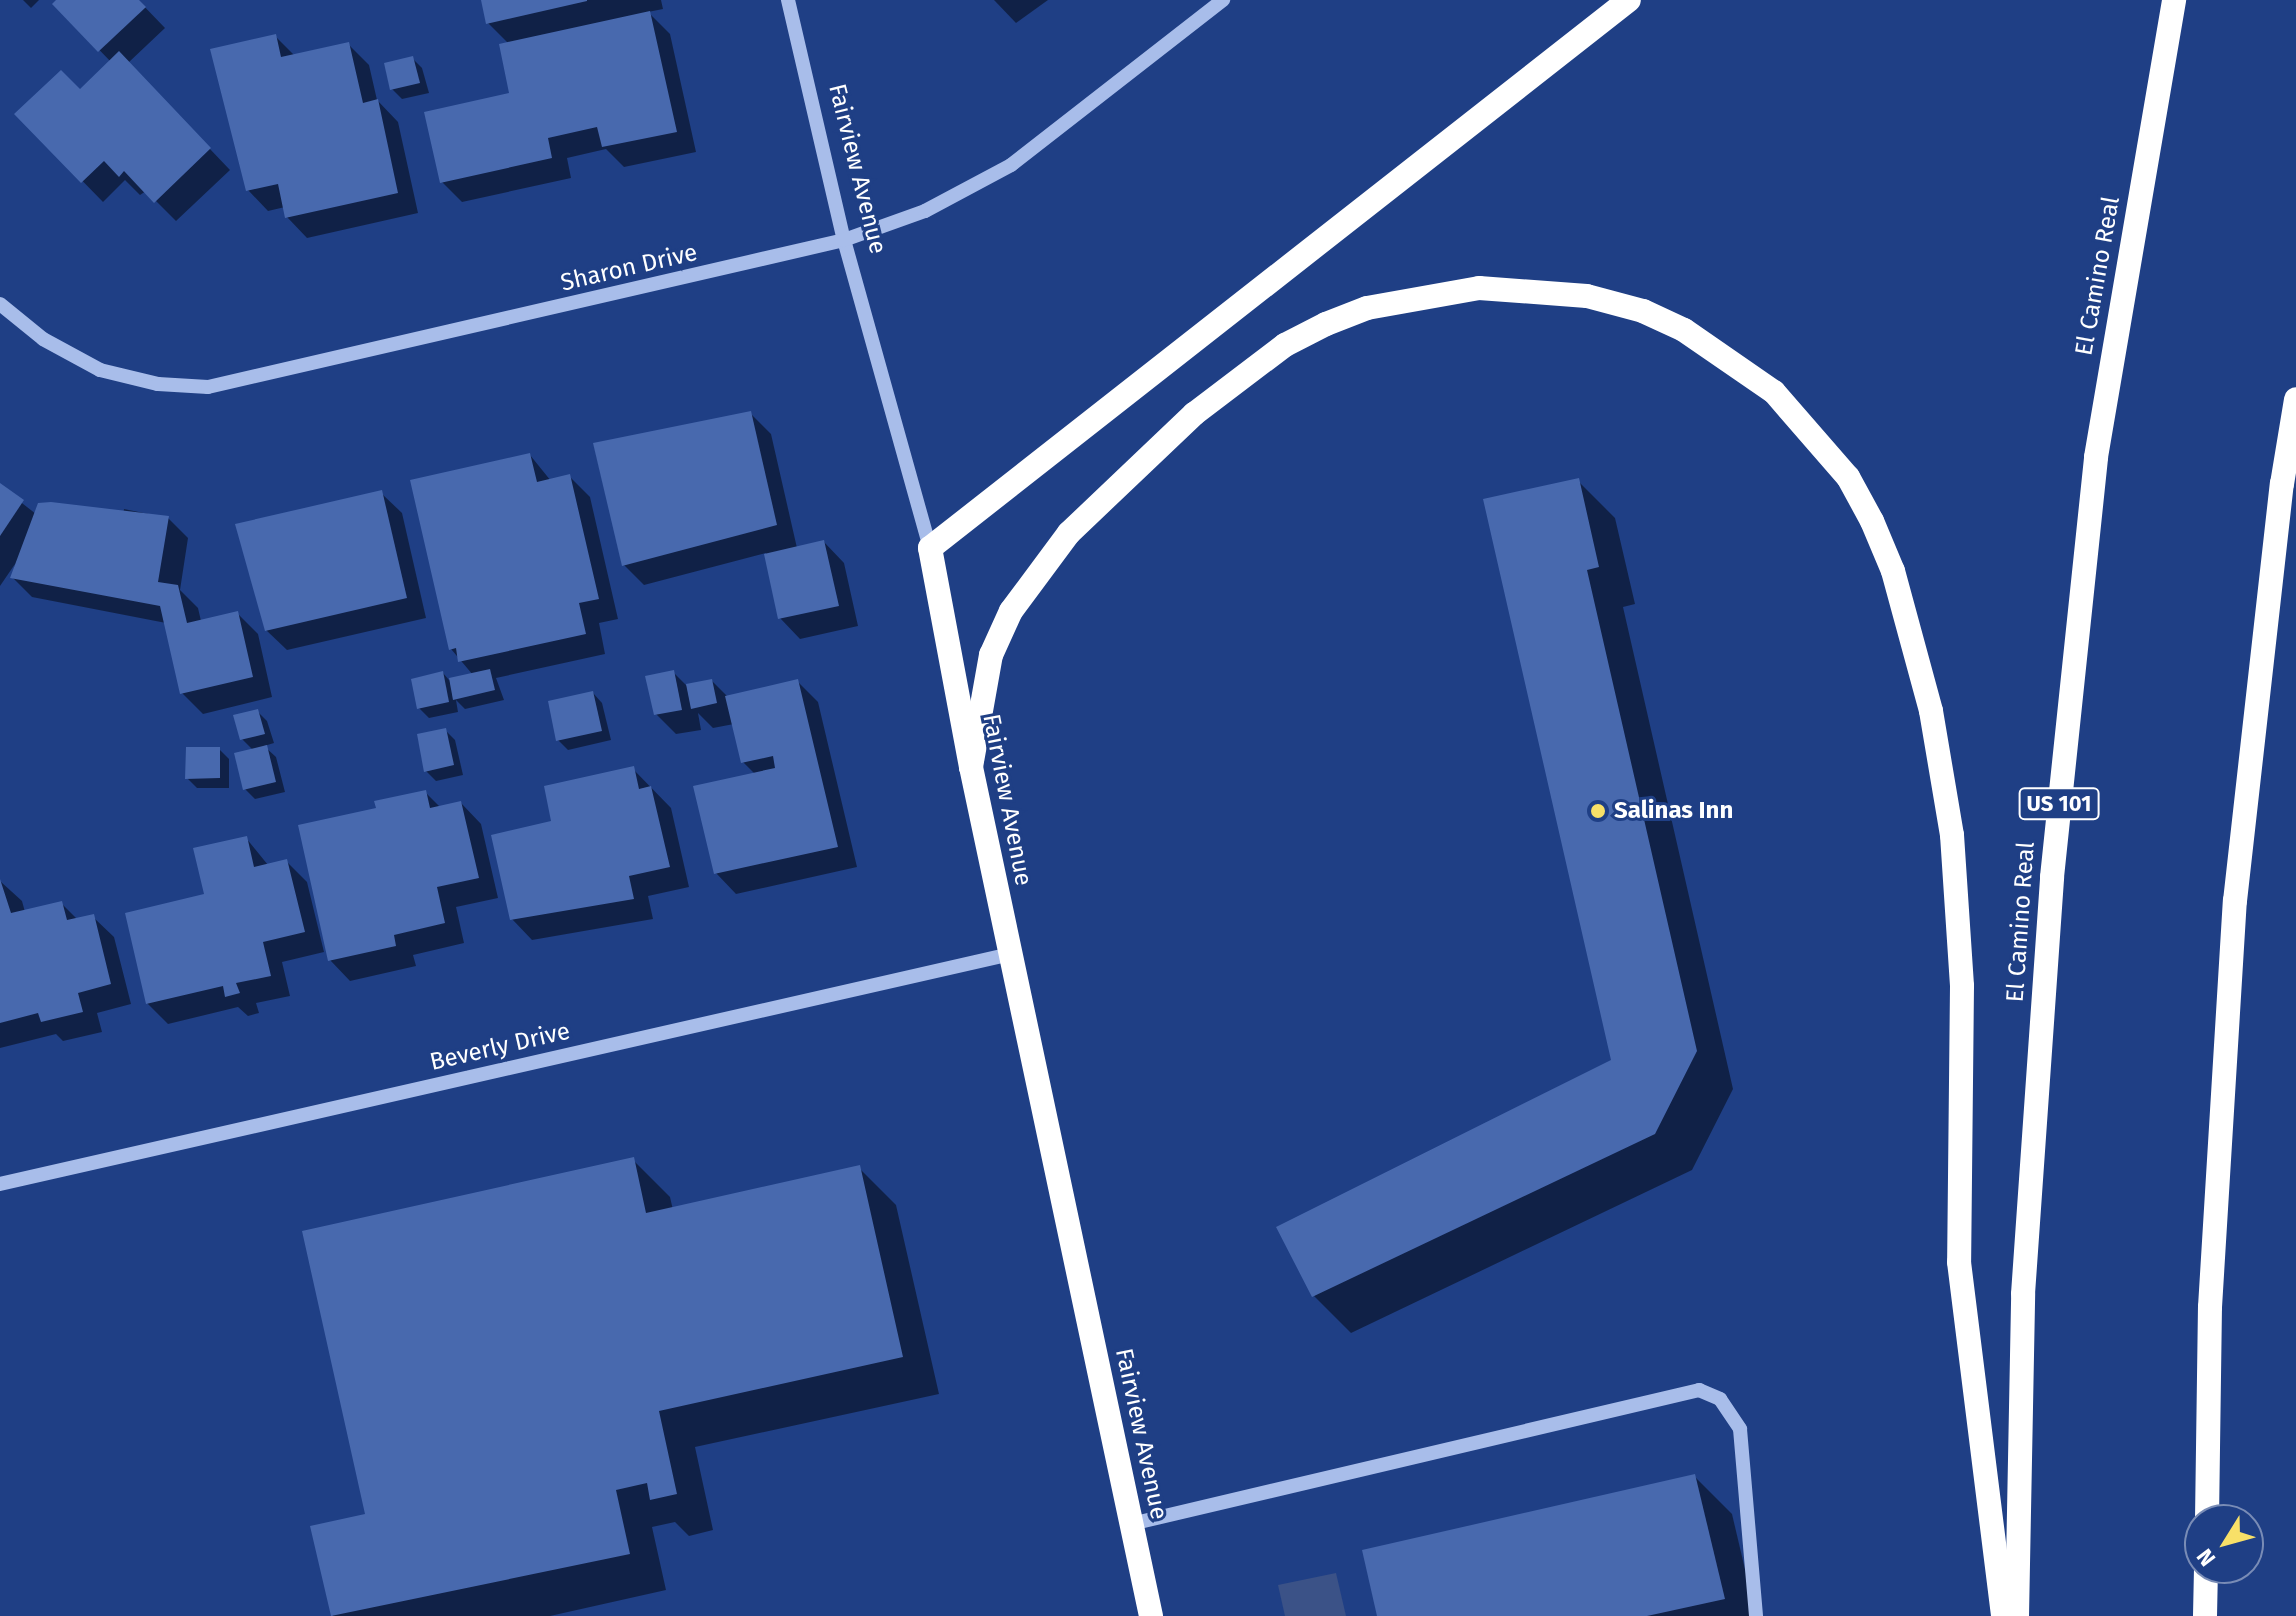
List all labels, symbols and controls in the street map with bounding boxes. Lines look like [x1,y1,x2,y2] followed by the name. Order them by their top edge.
[822,81,892,257] street label: Fairview Avenue
[2070,194,2126,358] street label: El Camino Real
[558,238,700,298] street label: Sharon Drive
[976,712,1038,888] street label: Fairview Avenue
[2017,786,2101,822] road number: US 101
[1614,797,1733,825] place label: Salinas Inn
[1589,802,1607,820] marker: Salinas Inn
[2001,841,2041,1003] street label: El Camino Real
[427,1017,573,1077] street label: Beverly Drive
[1109,1346,1173,1522] street label: Fairview Avenue
[2184,1504,2264,1584] north arrow
[2191,1544,2221,1571] text: N

